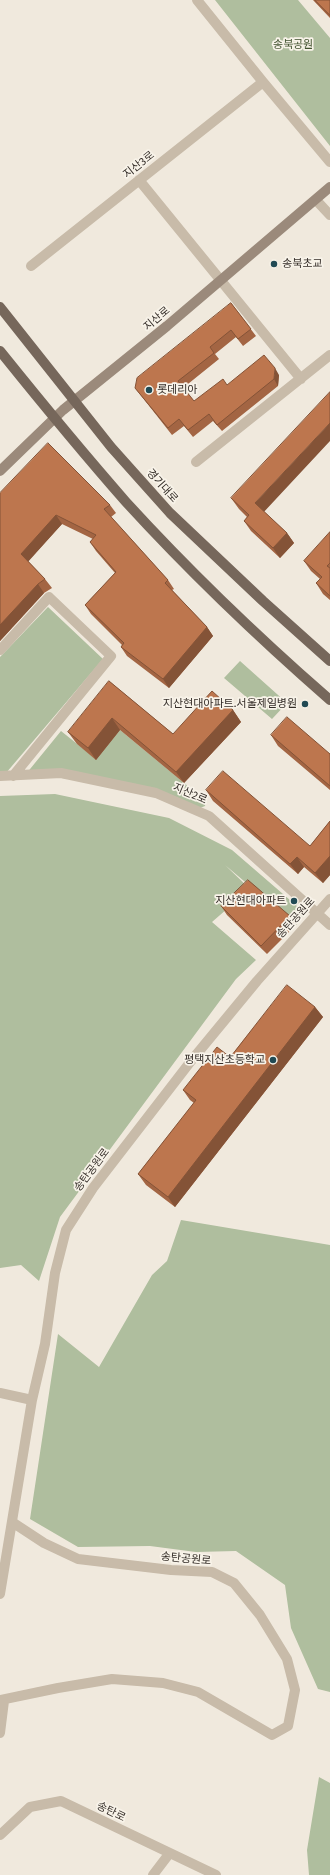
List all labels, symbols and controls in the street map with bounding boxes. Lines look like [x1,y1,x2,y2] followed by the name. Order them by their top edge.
[273,38,313,52] park label: 송북공원
[121,149,157,181] street label: 지산3로
[282,257,322,271] place label: 송북초교
[269,259,279,269] marker: 송북초교
[141,304,173,334] street label: 지산로
[157,383,197,397] place label: 롯데리아
[144,385,154,395] marker: 롯데리아
[144,467,180,505] street label: 경기대로
[163,697,297,711] place label: 지산현대아파트.서울제일병원
[300,699,310,709] marker: 지산현대아파트.서울제일병원
[171,781,209,807] street label: 지산2로
[215,894,286,908] place label: 지산현대아파트
[274,895,318,941] street label: 송탄공원로
[289,896,299,906] marker: 지산현대아파트
[184,1053,265,1067] place label: 평택지산초등학교
[268,1055,278,1065] marker: 평택지산초등학교
[72,1146,112,1194] street label: 송탄공원로
[160,1550,212,1568] street label: 송탄공원로
[94,1799,128,1825] street label: 송탄로

